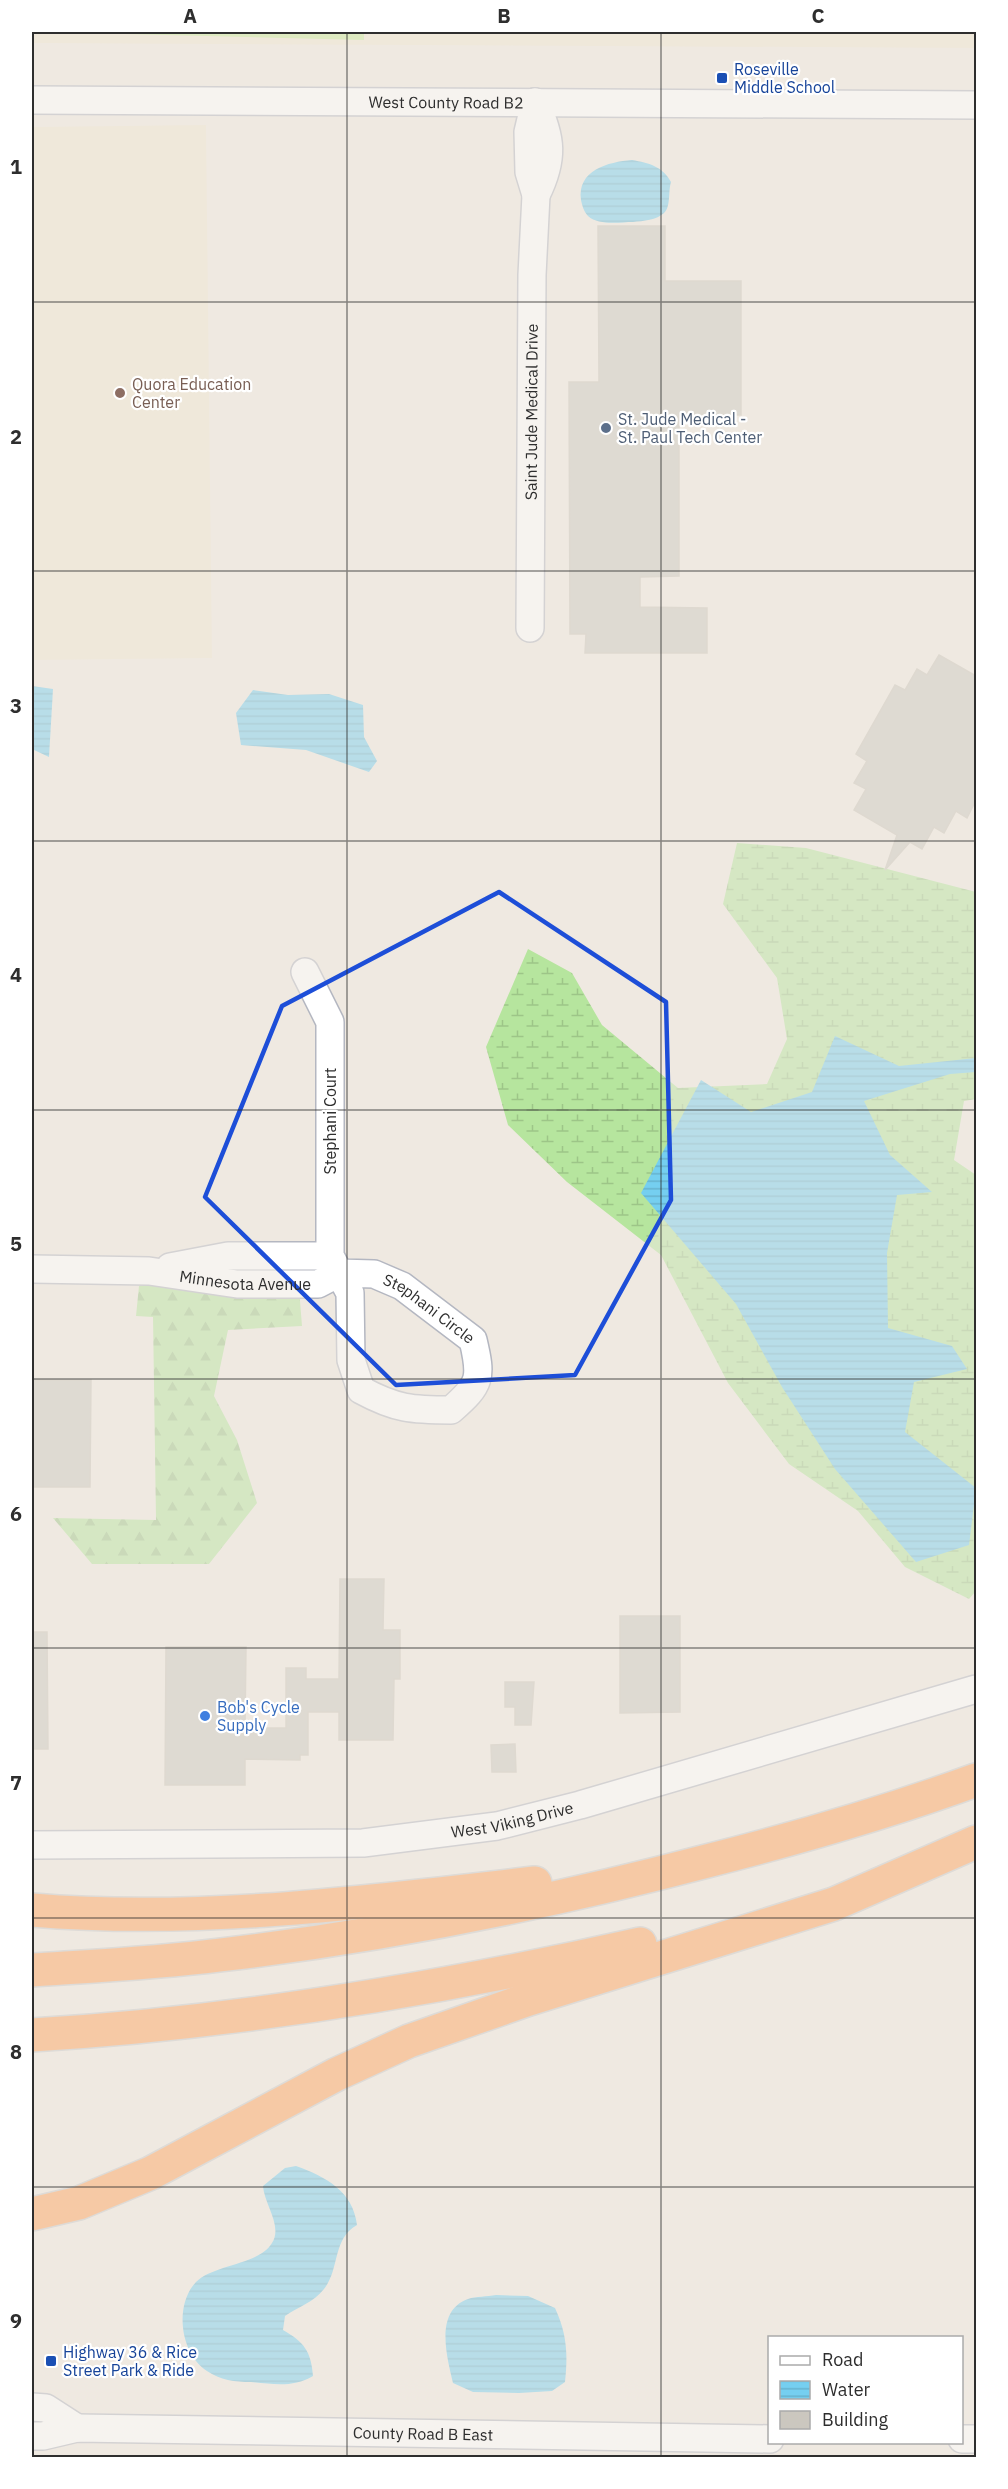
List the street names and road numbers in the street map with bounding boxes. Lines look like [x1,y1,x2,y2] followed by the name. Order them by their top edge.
[368,92,524,113] street label: West County Road B2
[521,323,542,500] street label: Saint Jude Medical Drive
[320,1068,340,1174] street label: Stephani Court
[178,1266,311,1294] street label: Minnesota Avenue
[380,1269,479,1348] street label: Stephani Circle
[450,1797,576,1842] street label: West Viking Drive
[353,2422,493,2445] street label: County Road B East

